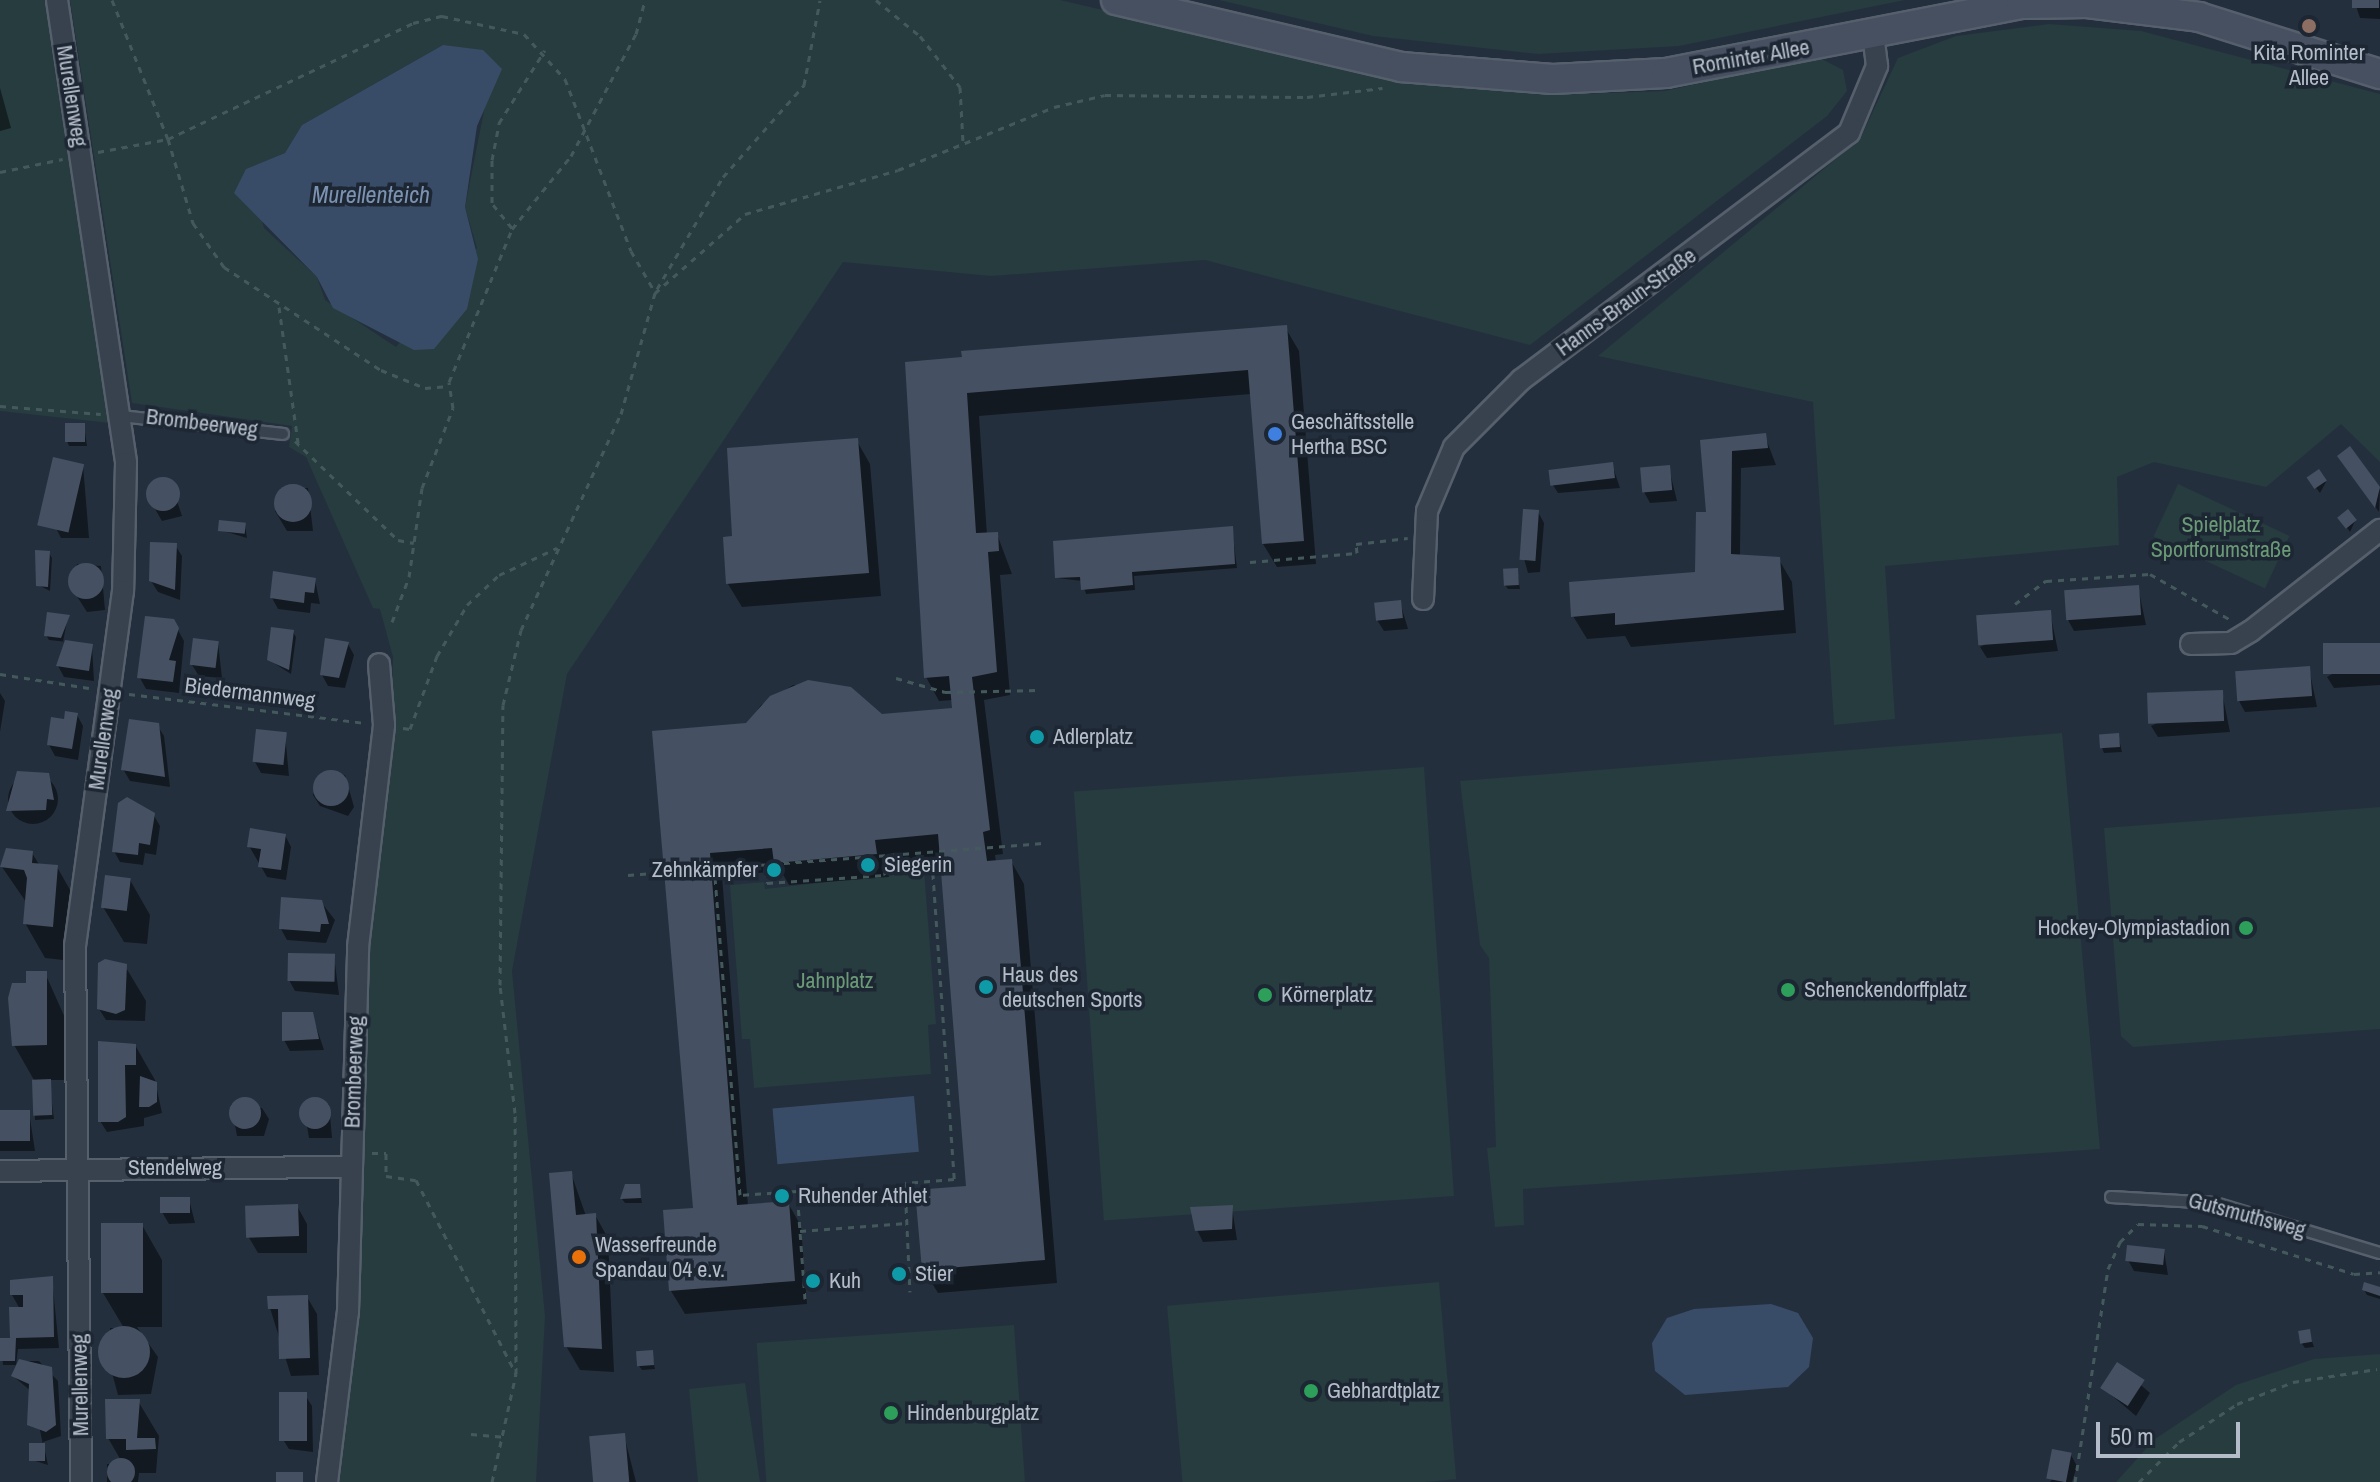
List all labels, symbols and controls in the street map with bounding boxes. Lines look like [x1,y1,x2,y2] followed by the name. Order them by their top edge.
[2300,17,2318,35] marker: Kita Rominter Allee
[1690,34,1812,80] street label: Rominter Allee
[2253,39,2365,90] place label: Kita Rominter Allee
[51,43,93,149] street label: Murellenweg
[312,181,430,209] water label: Murellenteich
[1551,242,1701,362] street label: Hanns-Braun-Straße
[145,403,259,443] street label: Brombeerweg
[1291,408,1414,460] place label: Geschäftsstelle Hertha BSC
[1266,425,1284,443] marker: Geschäftsstelle Hertha BSC
[2151,511,2291,562] park label: Spielplatz Sportforumstraße
[183,672,317,714] street label: Biedermannweg
[83,687,123,791] street label: Murellenweg
[1053,724,1133,750] place label: Adlerplatz
[1028,728,1046,746] marker: Adlerplatz
[884,852,952,878] place label: Siegerin
[859,856,877,874] marker: Siegerin
[652,857,758,883] place label: Zehnkämpfer
[765,861,783,879] marker: Zehnkämpfer
[2038,915,2230,941] place label: Hockey-Olympiastadion
[2237,919,2255,937] marker: Hockey-Olympiastadion
[1002,961,1142,1012] place label: Haus des deutschen Sports
[796,968,874,994] park label: Jahnplatz
[1804,977,1967,1003] place label: Schenckendorffplatz
[977,978,995,996] marker: Haus des deutschen Sports
[1779,981,1797,999] marker: Schenckendorffplatz
[1281,982,1373,1008] place label: Körnerplatz
[1256,986,1274,1004] marker: Körnerplatz
[339,1015,369,1129] street label: Brombeerweg
[128,1155,222,1181] street label: Stendelweg
[798,1183,928,1209] place label: Ruhender Athlet
[773,1187,791,1205] marker: Ruhender Athlet
[2185,1187,2309,1243] street label: Gutsmuthsweg
[595,1231,725,1282] place label: Wasserfreunde Spandau 04 e.v.
[570,1248,588,1266] marker: Wasserfreunde Spandau 04 e.v.
[915,1261,953,1287] place label: Stier
[890,1265,908,1283] marker: Stier
[829,1268,861,1294] place label: Kuh
[804,1272,822,1290] marker: Kuh
[66,1334,94,1436] street label: Murellenweg
[1327,1378,1440,1404] place label: Gebhardtplatz
[1302,1382,1320,1400] marker: Gebhardtplatz
[907,1400,1039,1426] place label: Hindenburgplatz
[882,1404,900,1422] marker: Hindenburgplatz
[2100,1406,2244,1456] scale bar
[2110,1420,2154,1452] text: 50 m

